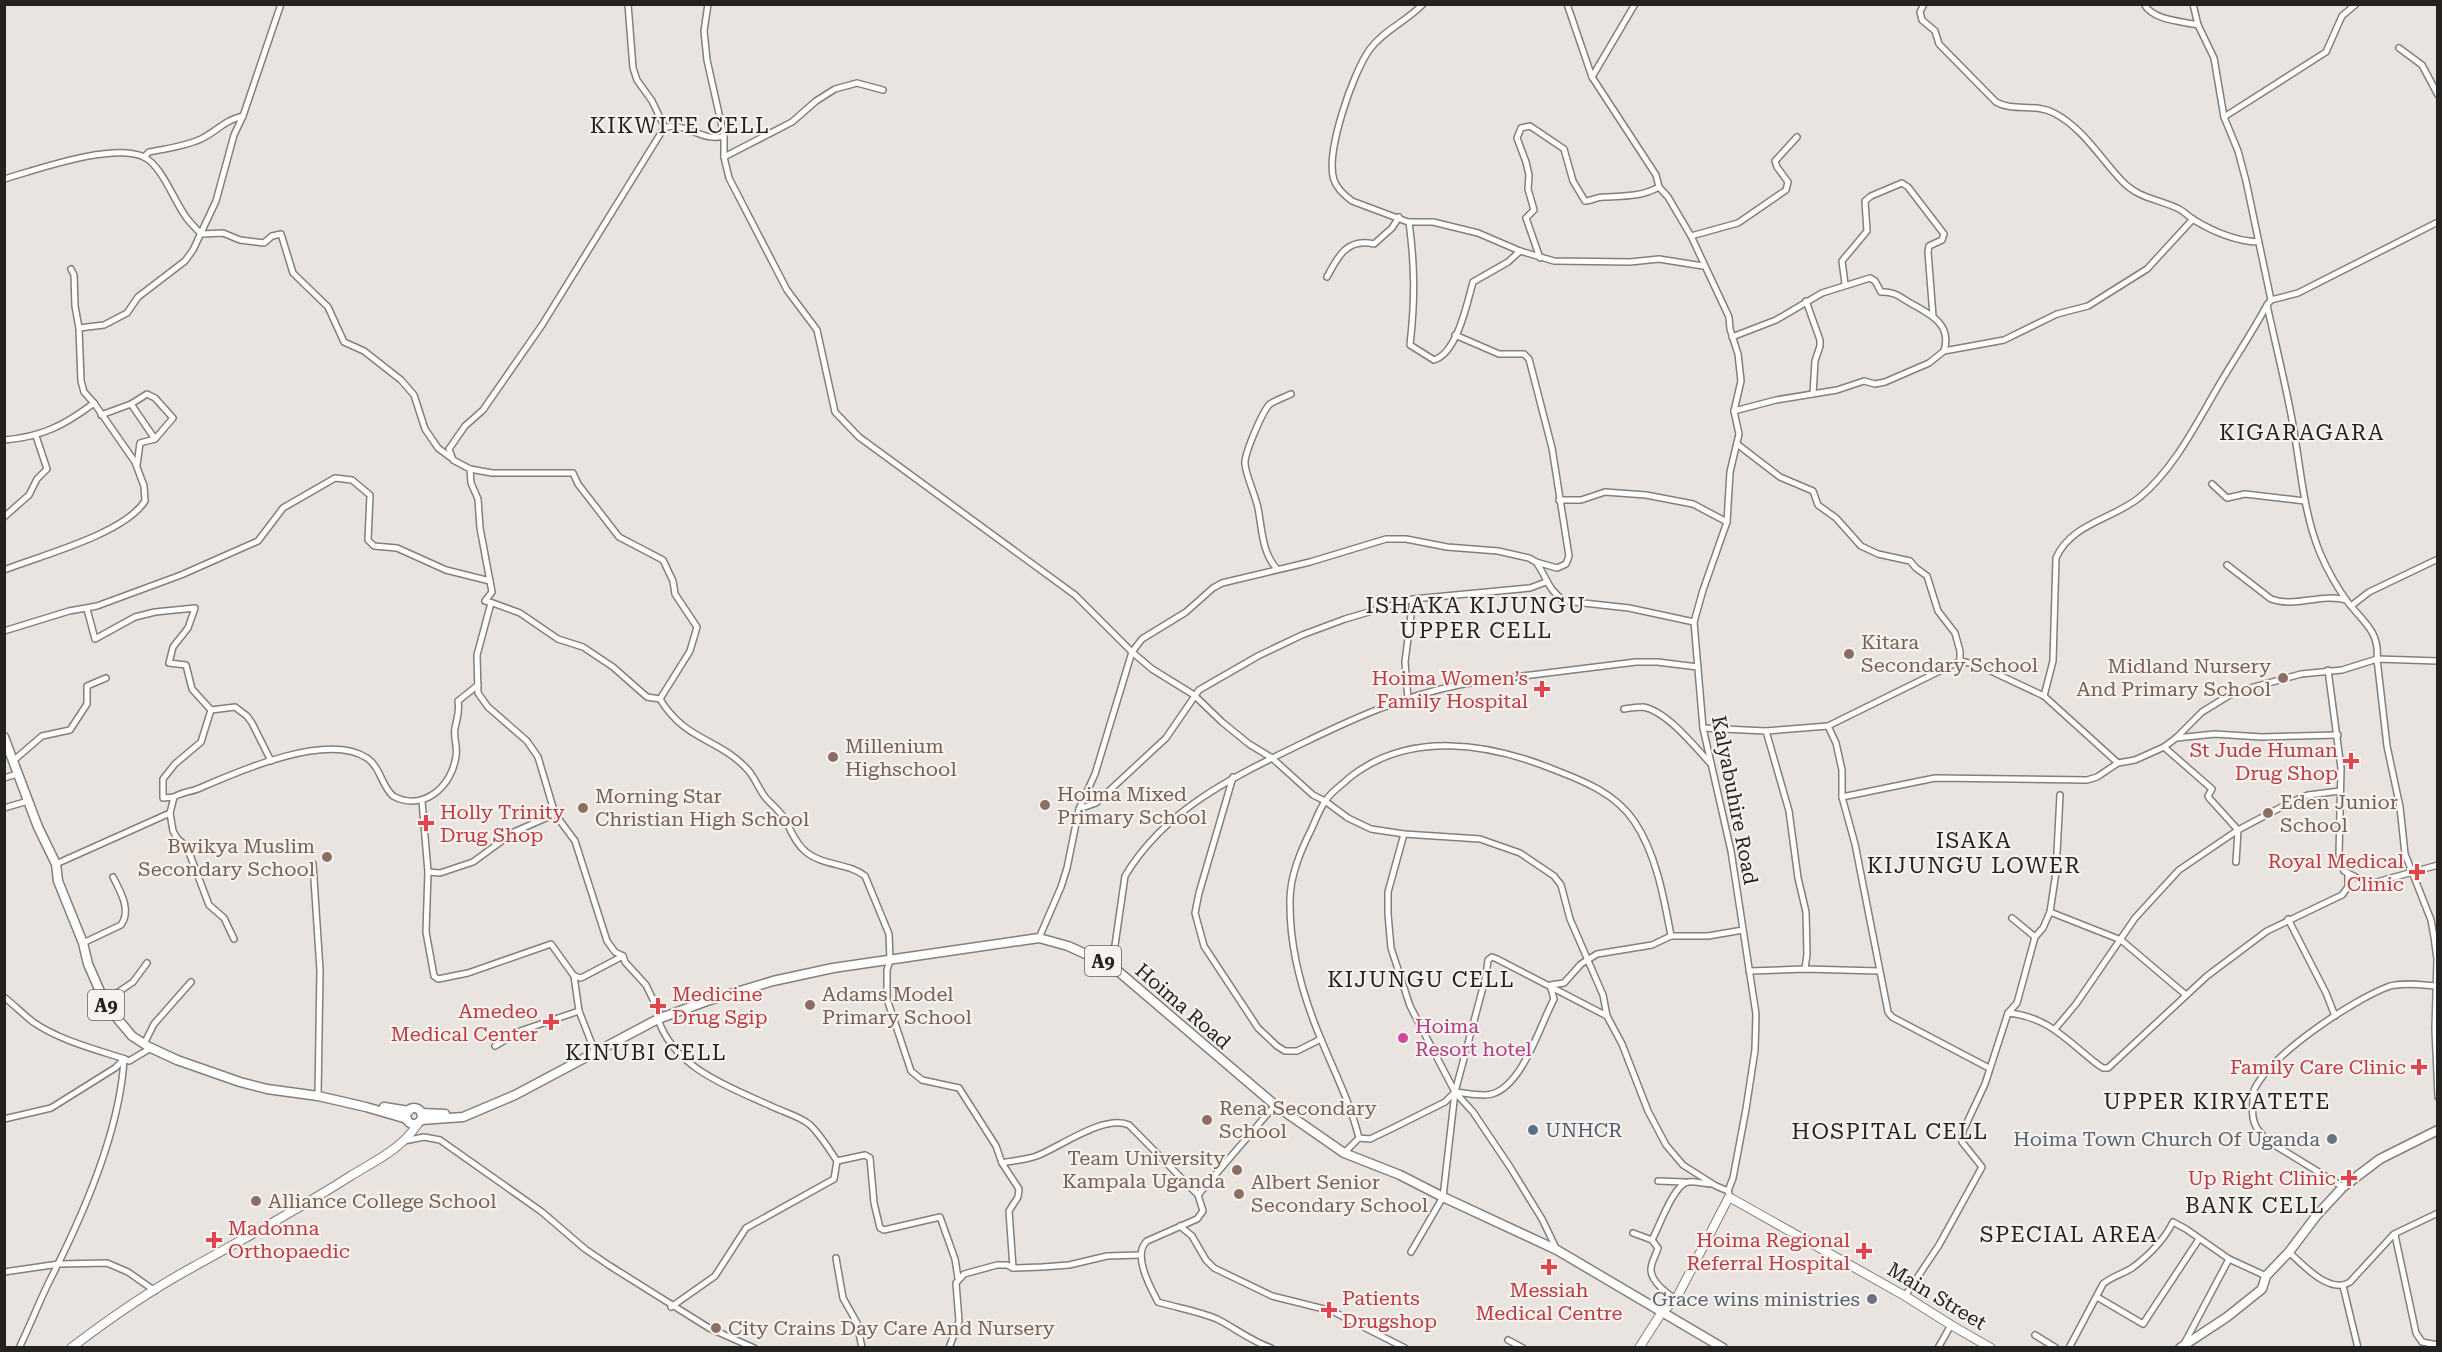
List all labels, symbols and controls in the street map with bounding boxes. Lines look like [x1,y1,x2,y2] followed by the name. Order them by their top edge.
[590,113,770,138] district label: KIKWITE CELL
[2219,420,2385,445] district label: KIGARAGARA
[1366,593,1586,643] district label: ISHAKA KIJUNGU UPPER CELL
[1861,630,2038,677] place label: Kitara Secondary School
[1842,647,1856,661] marker: Kitara Secondary School
[2077,654,2271,701] place label: Midland Nursery And Primary School
[1372,666,1528,713] place label: Hoima Women’s Family Hospital
[2276,671,2290,685] marker: Midland Nursery And Primary School
[1533,680,1551,698] marker: Hoima Women’s Family Hospital
[1707,714,1763,887] street label: Kalyabuhire Road
[845,734,957,781] place label: Millenium Highschool
[2190,738,2338,785] place label: St Jude Human Drug Shop
[826,750,840,764] marker: Millenium Highschool
[2342,752,2360,770] marker: St Jude Human Drug Shop
[1057,782,1207,829] place label: Hoima Mixed Primary School
[595,784,809,831] place label: Morning Star Christian High School
[2280,790,2398,837] place label: Eden Junior School
[1038,798,1052,812] marker: Hoima Mixed Primary School
[440,800,565,847] place label: Holly Trinity Drug Shop
[576,801,590,815] marker: Morning Star Christian High School
[2261,806,2275,820] marker: Eden Junior School
[417,814,435,832] marker: Holly Trinity Drug Shop
[1867,828,2081,878] district label: ISAKA KIJUNGU LOWER
[138,834,315,881] place label: Bwikya Muslim Secondary School
[2268,849,2404,896] place label: Royal Medical Clinic
[320,850,334,864] marker: Bwikya Muslim Secondary School
[2408,863,2426,881] marker: Royal Medical Clinic
[1085,946,1121,976] road number: A9
[1130,958,1236,1054] street label: Hoima Road
[1327,967,1515,992] district label: KIJUNGU CELL
[672,982,768,1029] place label: Medicine Drug Sgip
[822,982,972,1029] place label: Adams Model Primary School
[88,990,124,1020] road number: A9
[649,997,667,1015] marker: Medicine Drug Sgip
[803,998,817,1012] marker: Adams Model Primary School
[391,999,538,1046] place label: Amedeo Medical Center
[542,1013,560,1031] marker: Amedeo Medical Center
[1415,1014,1532,1061] place label: Hoima Resort hotel
[1396,1031,1410,1045] marker: Hoima Resort hotel
[565,1040,727,1065] district label: KINUBI CELL
[2230,1055,2406,1079] place label: Family Care Clinic
[2410,1058,2428,1076] marker: Family Care Clinic
[2103,1089,2331,1114] district label: UPPER KIRYATETE
[1219,1096,1377,1143] place label: Rena Secondary School
[1200,1113,1214,1127] marker: Rena Secondary School
[1545,1118,1622,1142] place label: UNHCR
[1792,1119,1988,1144] district label: HOSPITAL CELL
[1526,1123,1540,1137] marker: UNHCR
[2013,1127,2320,1151] place label: Hoima Town Church Of Uganda
[2325,1132,2339,1146] marker: Hoima Town Church Of Uganda
[1062,1146,1225,1193] place label: Team University Kampala Uganda
[1230,1163,1244,1177] marker: Team University Kampala Uganda
[2188,1166,2336,1190] place label: Up Right Clinic
[2340,1169,2358,1187] marker: Up Right Clinic
[1251,1170,1428,1217] place label: Albert Senior Secondary School
[1232,1187,1246,1201] marker: Albert Senior Secondary School
[268,1189,496,1213] place label: Alliance College School
[2185,1193,2325,1218] district label: BANK CELL
[249,1194,263,1208] marker: Alliance College School
[228,1216,350,1263] place label: Madonna Orthopaedic
[1980,1222,2158,1247] district label: SPECIAL AREA
[1687,1228,1850,1275] place label: Hoima Regional Referral Hospital
[205,1231,223,1249] marker: Madonna Orthopaedic
[1855,1242,1873,1260] marker: Hoima Regional Referral Hospital
[1883,1257,1991,1335] street label: Main Street
[1540,1258,1558,1276] marker: Messiah Medical Centre
[1475,1278,1623,1325] place label: Messiah Medical Centre
[1342,1286,1437,1333] place label: Patients Drugshop
[1652,1287,1860,1311] place label: Grace wins ministries
[1865,1292,1879,1306] marker: Grace wins ministries
[1320,1301,1338,1319] marker: Patients Drugshop
[728,1316,1055,1340] place label: City Crains Day Care And Nursery
[709,1321,723,1335] marker: City Crains Day Care And Nursery

